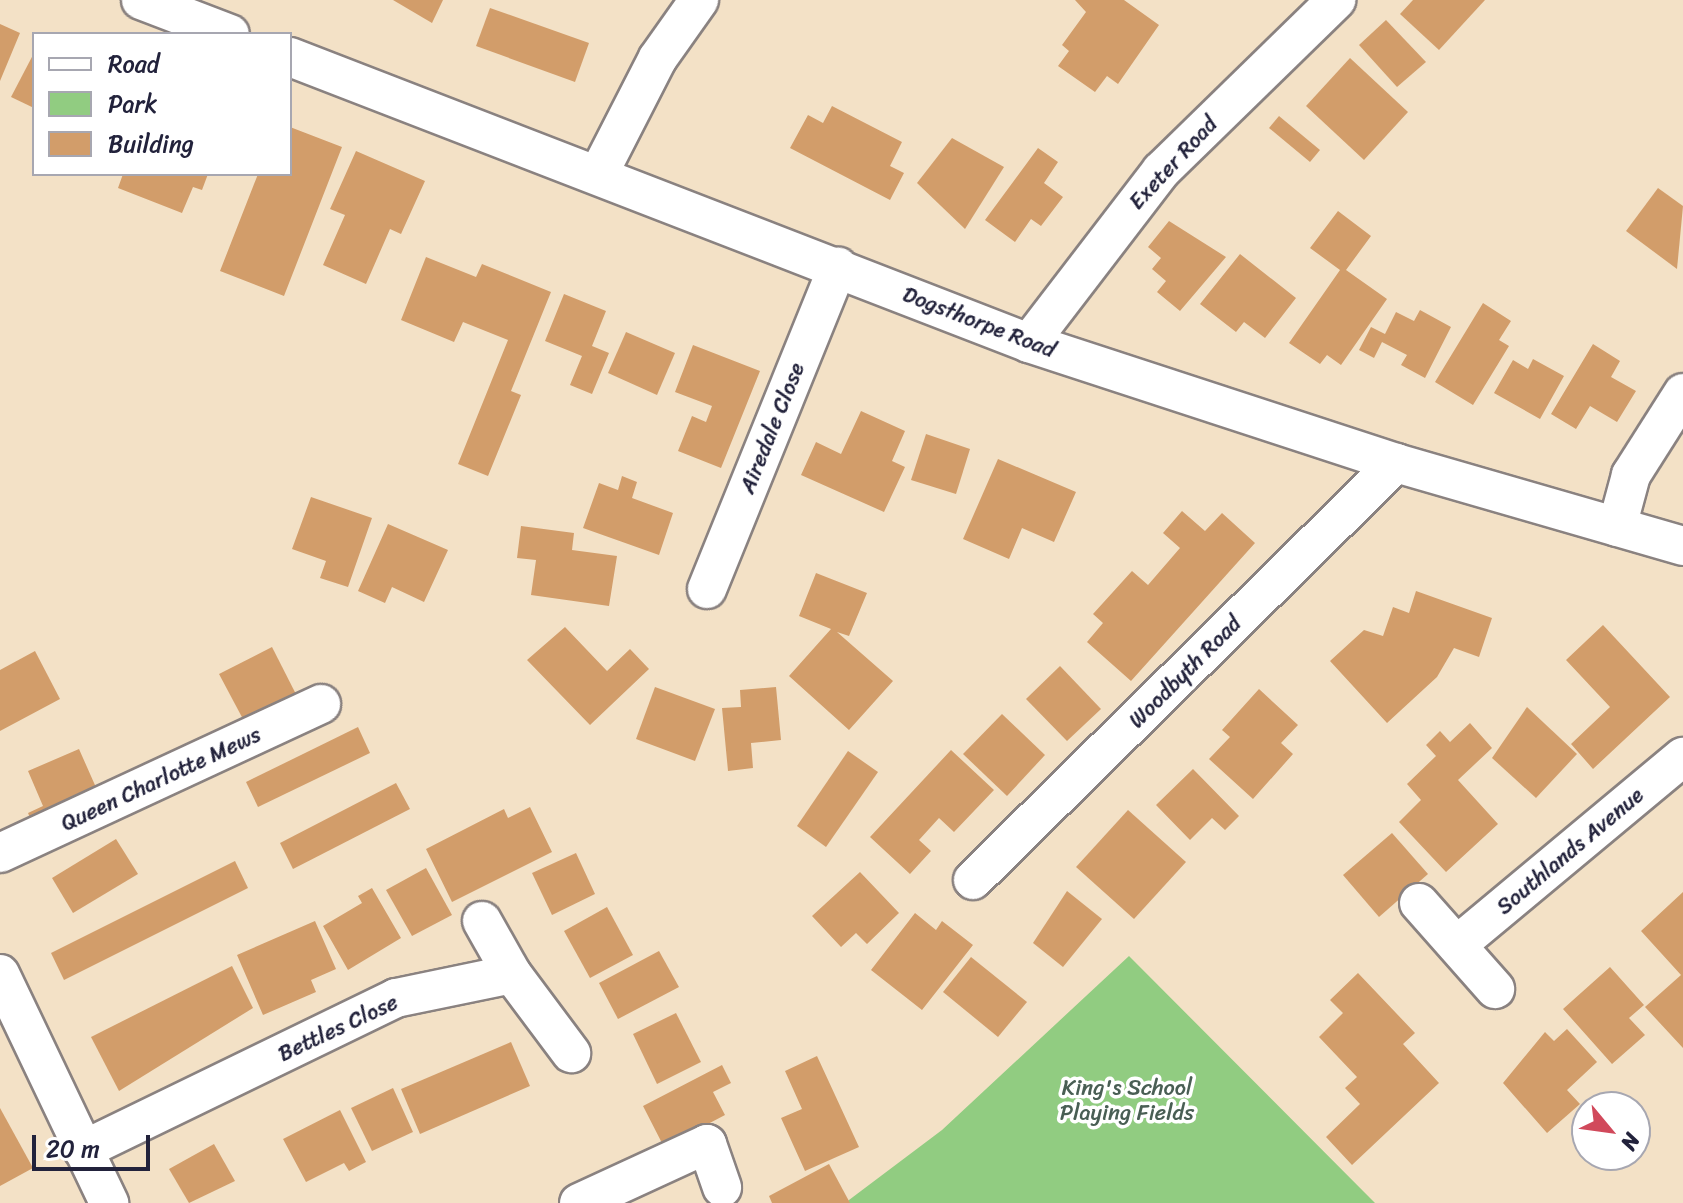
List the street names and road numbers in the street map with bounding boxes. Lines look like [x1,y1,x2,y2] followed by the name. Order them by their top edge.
[1123,111,1223,215] street label: Exeter Road
[899,281,1059,363] street label: Dogsthorpe Road
[734,358,810,498] street label: Airedale Close
[1123,610,1247,734] street label: Woodbyth Road
[57,721,265,837] street label: Queen Charlotte Mews
[1491,782,1649,920] street label: Southlands Avenue
[274,989,402,1067] street label: Bettles Close

